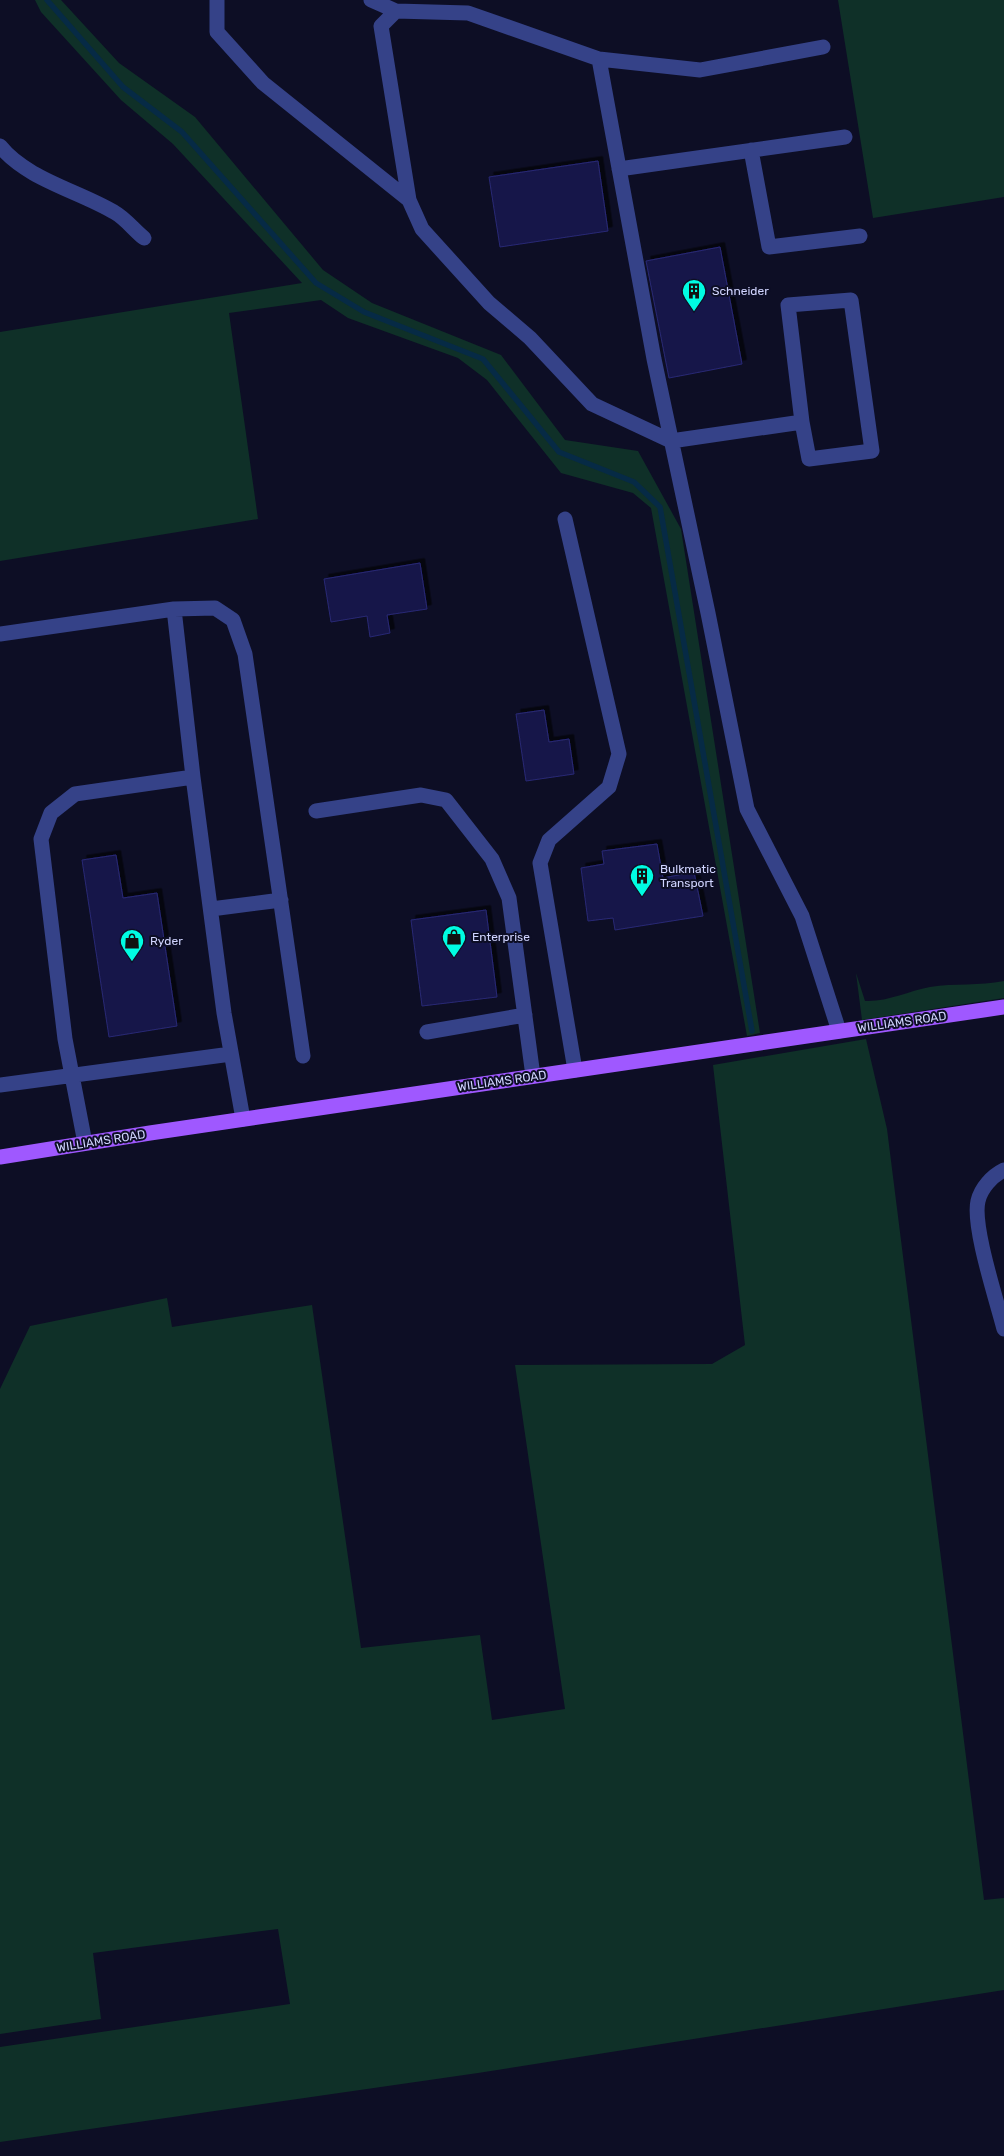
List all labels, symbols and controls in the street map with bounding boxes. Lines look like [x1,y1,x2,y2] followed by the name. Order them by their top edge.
[681,278,707,312] building icon: Schneider
[712,284,769,298] place label: Schneider
[660,862,716,890] place label: Bulkmatic Transport
[629,863,655,897] building icon: Bulkmatic Transport
[441,924,467,958] shop icon: Enterprise
[119,928,145,962] shop icon: Ryder
[472,930,530,944] place label: Enterprise
[150,934,183,948] place label: Ryder
[857,1009,947,1035] street label: WILLIAMS ROAD
[457,1068,547,1094] street label: WILLIAMS ROAD
[56,1127,146,1155] street label: WILLIAMS ROAD

